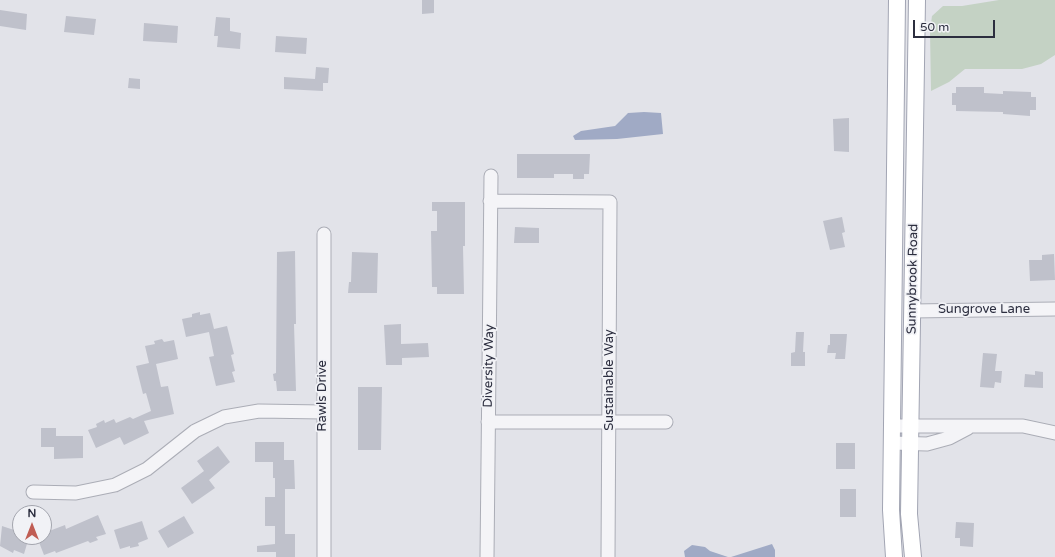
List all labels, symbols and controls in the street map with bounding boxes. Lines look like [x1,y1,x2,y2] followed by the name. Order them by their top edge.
[915,12,997,38] scale bar
[920,20,949,34] text: 50 m
[904,224,922,334] street label: Sunnybrook Road
[938,302,1030,318] street label: Sungrove Lane
[480,324,498,408] street label: Diversity Way
[602,329,618,431] street label: Sustainable Way
[315,360,331,432] street label: Rawls Drive
[12,505,52,545] north arrow
[28,507,36,520] text: N

